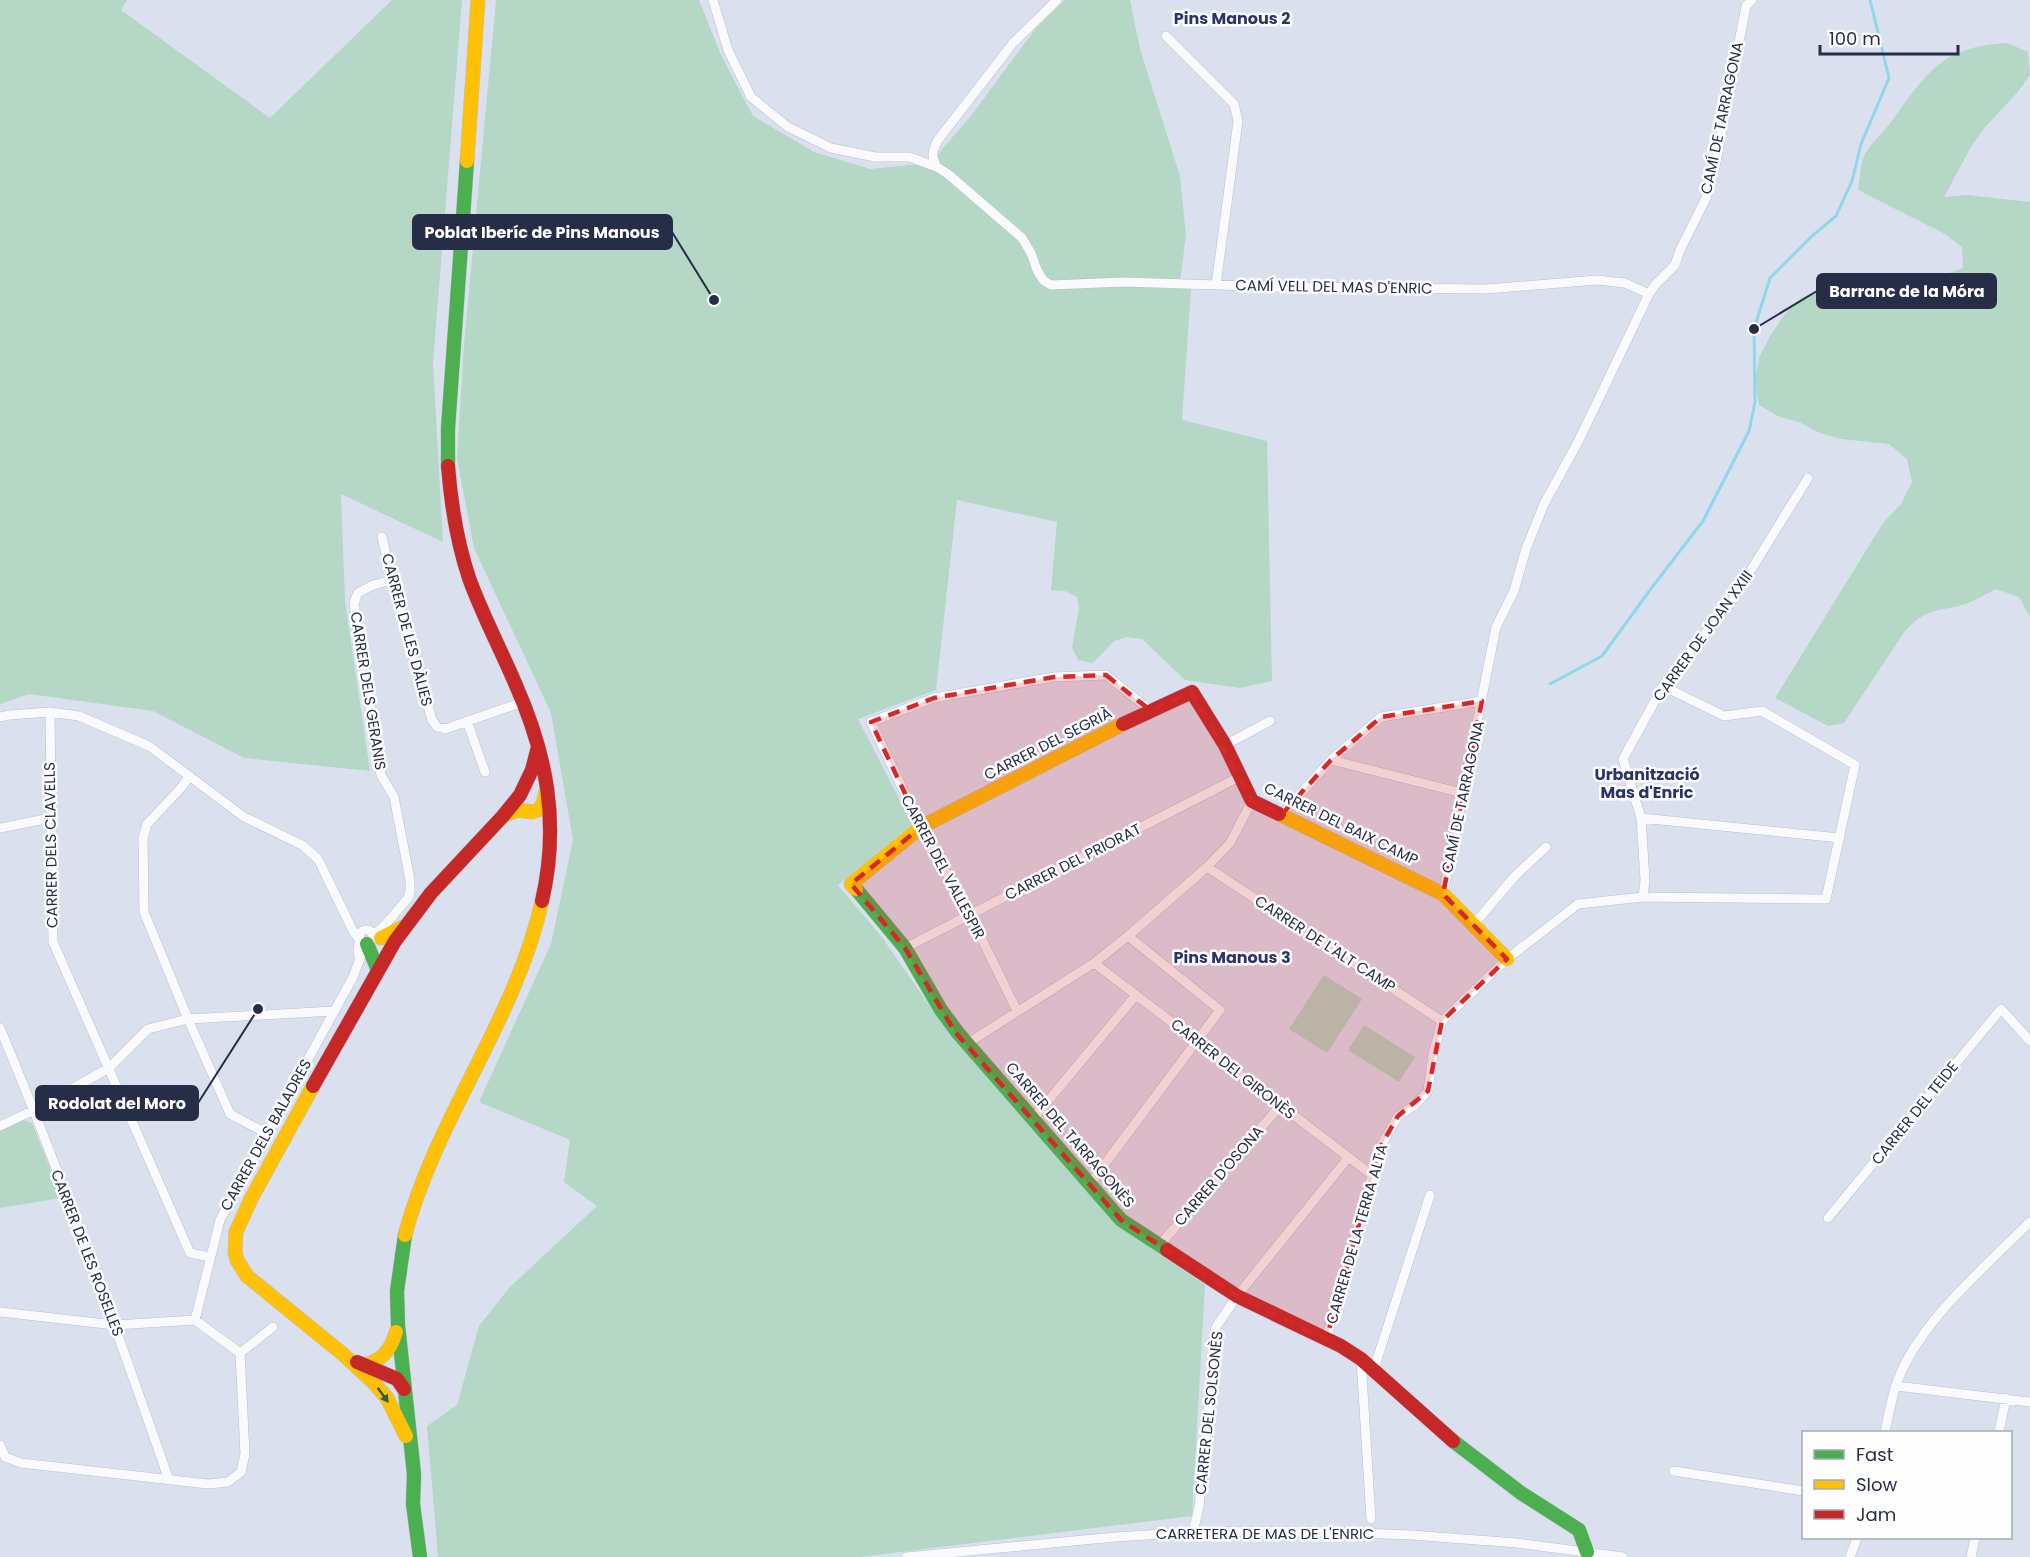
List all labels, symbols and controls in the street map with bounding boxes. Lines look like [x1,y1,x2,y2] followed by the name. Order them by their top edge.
[1174,7,1290,30] district label: Pins Manous 2
[1820,18,1958,56] scale bar
[1829,26,1881,51] text: 100 m
[1695,40,1748,196] street label: CAMÍ DE TARRAGONA
[413,215,672,249] callout: Poblat Iberíc de Pins Manous
[424,221,660,244] text: Poblat Iberíc de Pins Manous
[1235,274,1433,299] street label: CAMÍ VELL DEL MAS D'ENRIC
[1817,274,1996,308] callout: Barranc de la Móra
[1829,280,1985,303] text: Barranc de la Móra
[377,551,438,709] street label: CARRER DE LES DÀLIES
[1648,566,1757,705] street label: CARRER DE JOAN XXIII
[346,610,391,772] street label: CARRER DELS GERANIS
[980,702,1115,785] street label: CARRER DEL SEGRIÀ
[1436,719,1489,875] street label: CAMÍ DE TARRAGONA
[39,762,62,928] street label: CARRER DELS CLAVELLS
[1594,763,1700,804] district label: Urbanització Mas d'Enric
[1261,777,1422,870] street label: CARRER DEL BAIX CAMP
[896,791,990,943] street label: CARRER DEL VALLESPIR
[1001,818,1144,905] street label: CARRER DEL PRIORAT
[1251,890,1400,997] street label: CARRER DE L'ALT CAMP
[1173,946,1291,969] district label: Pins Manous 3
[1167,1013,1300,1124] street label: CARRER DEL GIRONÈS
[215,1055,316,1214] street label: CARRER DELS BALADRES
[1001,1057,1140,1212] street label: CARRER DEL TARRAGONÈS
[1866,1057,1963,1169] street label: CARRER DEL TEIDE
[36,1086,198,1120] callout: Rodolat del Moro
[48,1092,186,1115] text: Rodolat del Moro
[1169,1121,1268,1230] street label: CARRER D'OSONA
[1321,1141,1392,1326] street label: CARRER DE LA TERRA ALTA
[46,1166,129,1339] street label: CARRER DE LES ROSELLES
[1189,1330,1228,1496] street label: CARRER DEL SOLSONÈS
[377,1388,389,1403] one-way arrow
[1802,1431,2012,1539] legend
[1856,1442,1893,1467] text: Fast
[1856,1472,1898,1497] text: Slow
[1856,1502,1896,1527] text: Jam
[1156,1523,1374,1544] street label: CARRETERA DE MAS DE L'ENRIC

